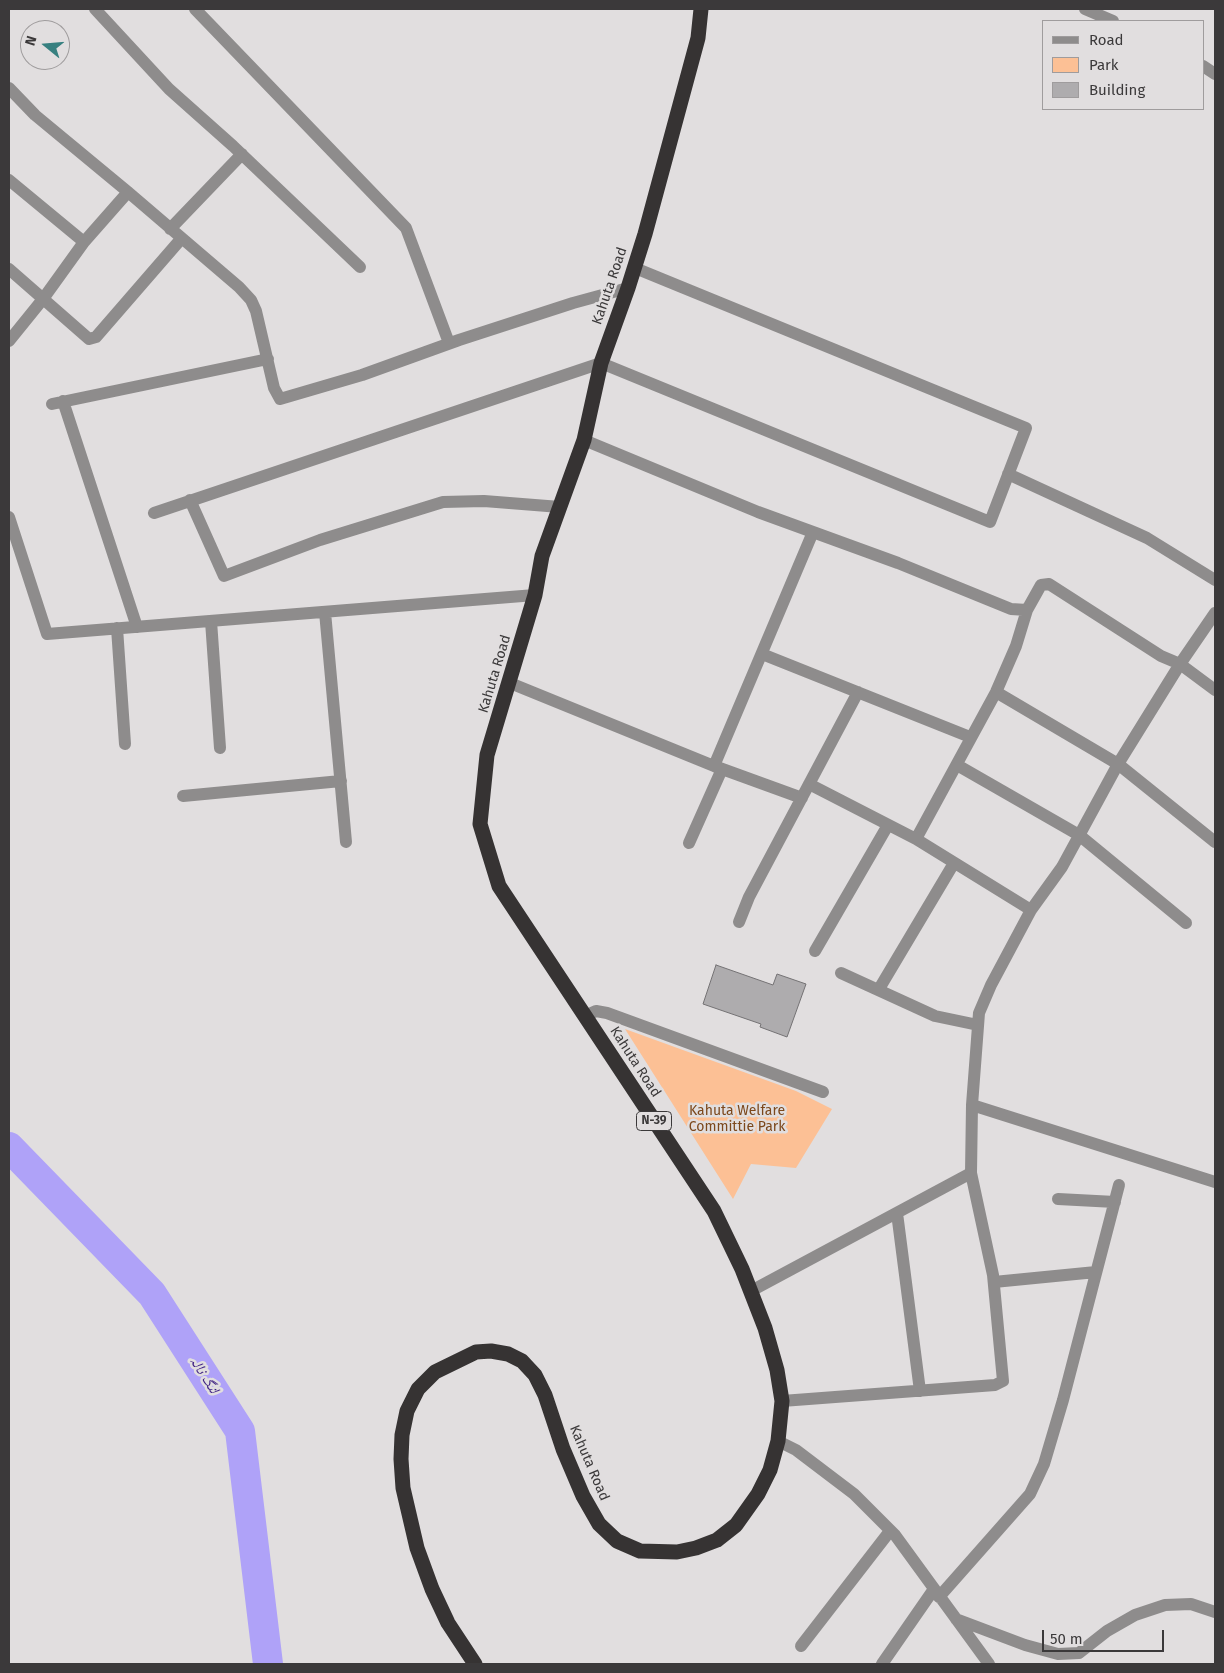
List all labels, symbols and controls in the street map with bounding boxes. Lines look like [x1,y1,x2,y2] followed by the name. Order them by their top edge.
[20,20,70,70] north arrow
[1042,20,1204,110] legend
[1089,31,1124,49] text: Road
[22,34,41,48] text: N
[1089,56,1119,74] text: Park
[1089,81,1145,99] text: Building
[589,245,631,327] street label: Kahuta Road
[475,633,515,715] street label: Kahuta Road
[606,1024,664,1100] street label: Kahuta Road
[689,1103,785,1136] park label: Kahuta Welfare Committie Park
[636,1112,672,1130] road number: N-39
[185,1353,223,1397] water label: لنگ نالہ
[566,1423,612,1503] street label: Kahuta Road
[1044,1620,1166,1652] scale bar
[1050,1630,1083,1648] text: 50 m

